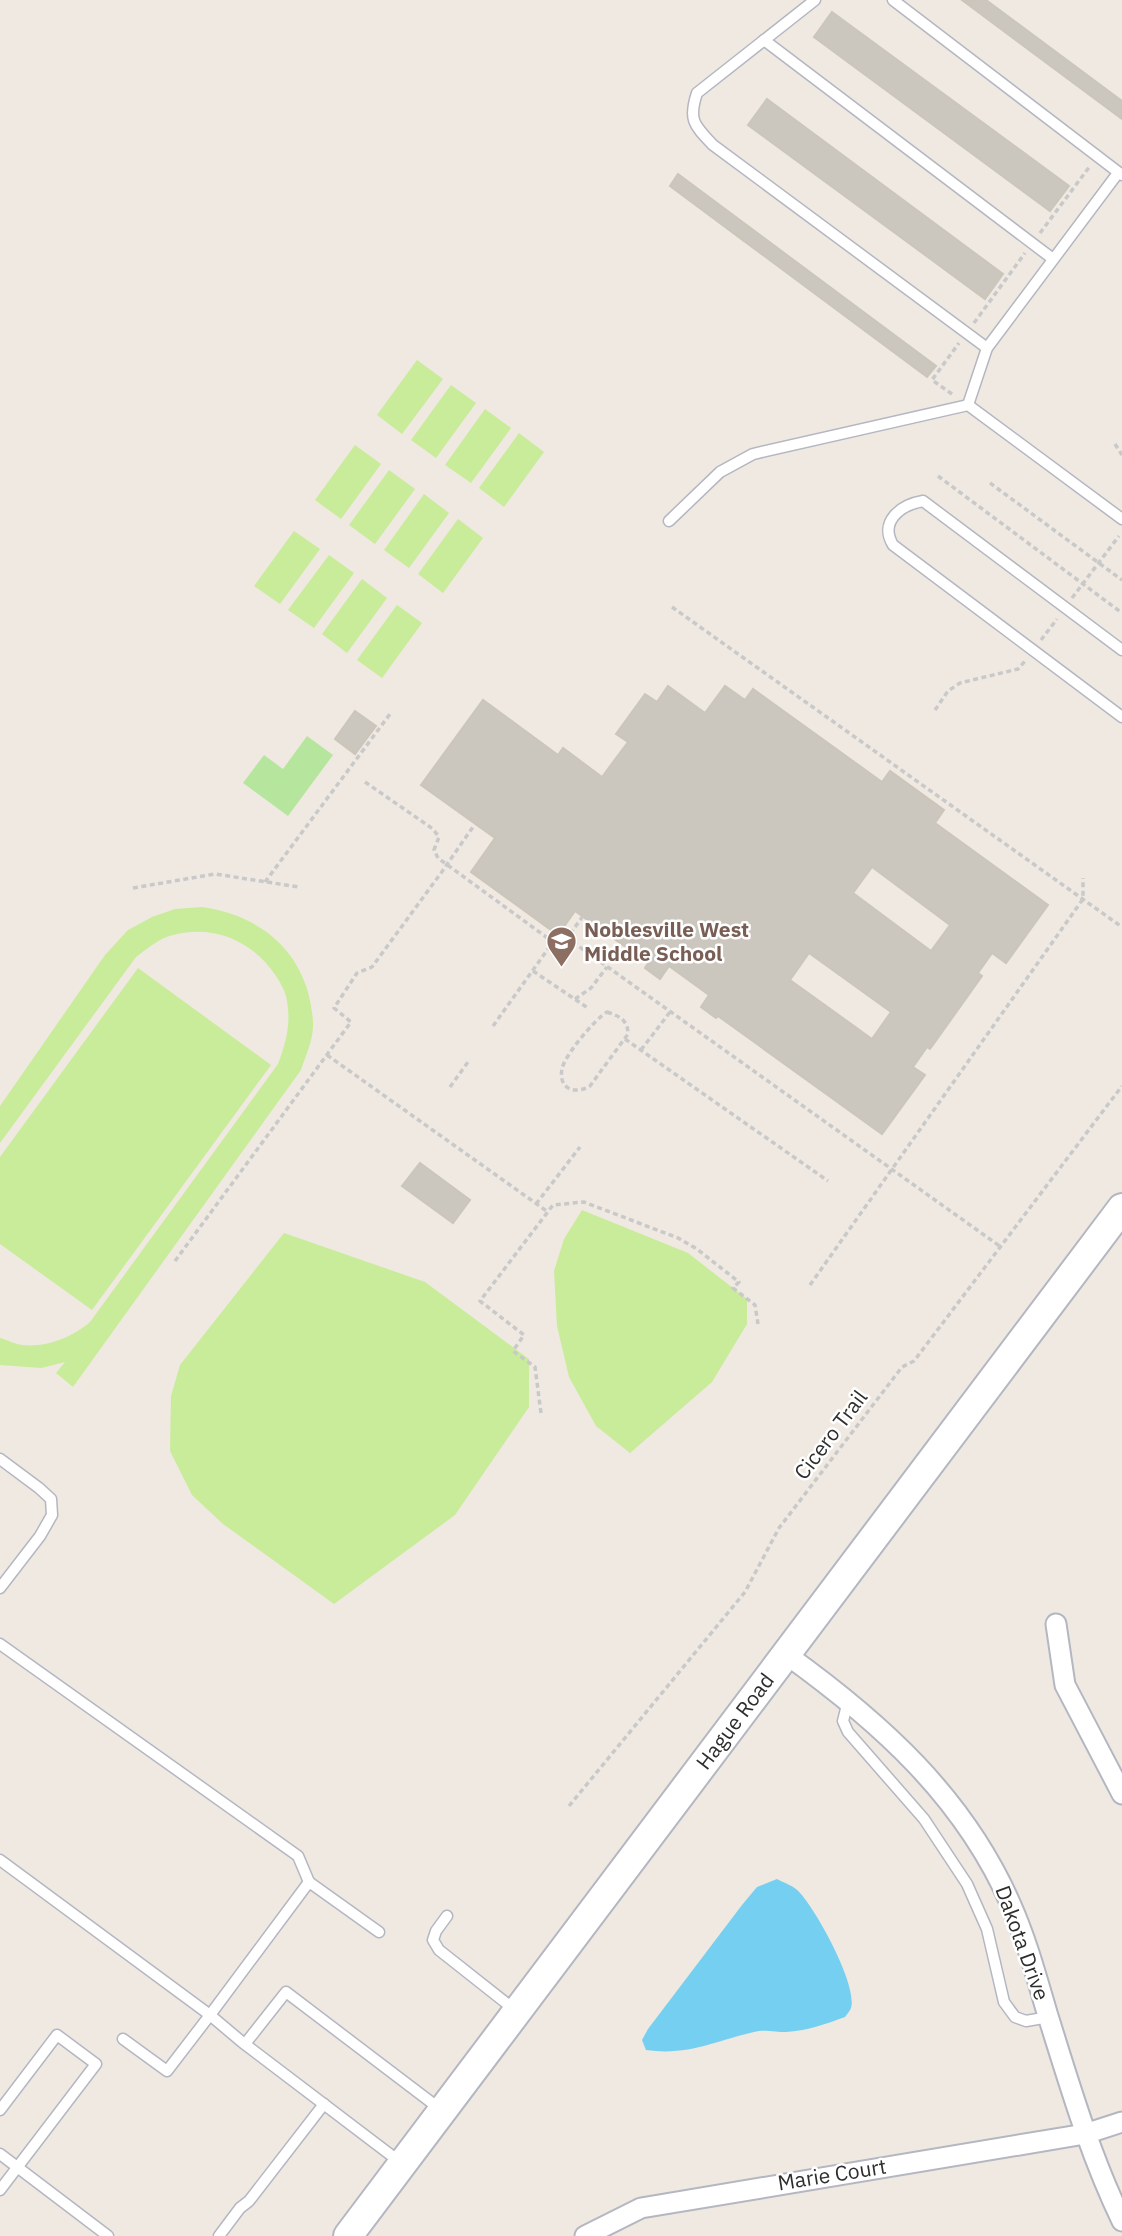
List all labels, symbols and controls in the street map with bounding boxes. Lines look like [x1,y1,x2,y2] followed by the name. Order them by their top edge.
[584,915,749,967] place label: Noblesville West Middle School
[544,925,578,969] school or university icon: Noblesville West Middle School
[787,1384,873,1485] street label: Cicero Trail
[689,1667,780,1775] street label: Hague Road
[989,1881,1057,2004] street label: Dakota Drive
[776,2152,888,2196] street label: Marie Court

